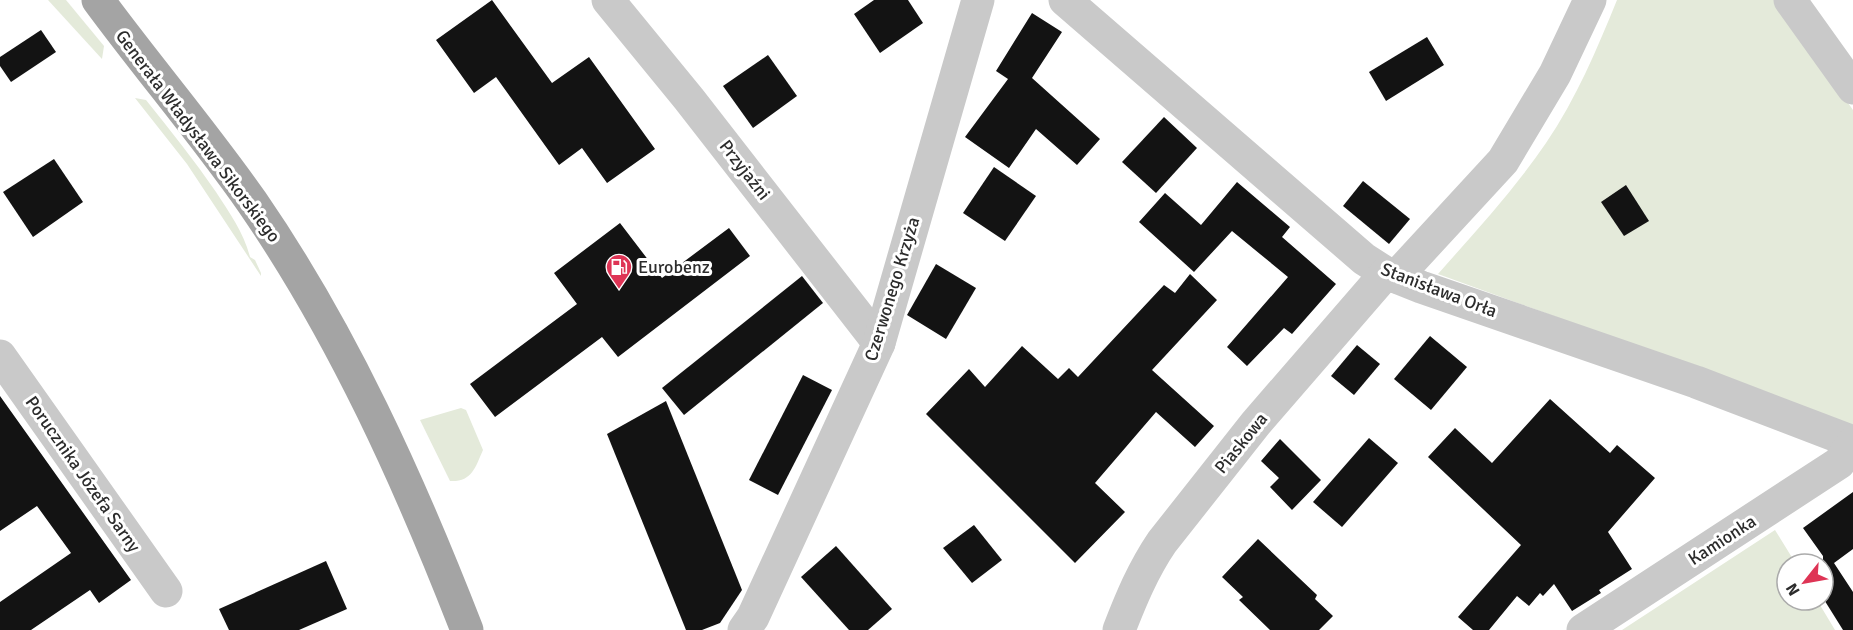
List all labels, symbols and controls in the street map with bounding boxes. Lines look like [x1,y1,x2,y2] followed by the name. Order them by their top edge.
[111,25,285,247] street label: Generała Władysława Sikorskiego
[715,136,775,204] street label: Przyjaźni
[860,214,924,364] street label: Czerwonego Krzyża
[604,252,634,290] fuel station icon: Eurobenz
[638,256,710,278] place label: Eurobenz
[1378,258,1500,322] street label: Stanisława Orła
[21,392,146,557] street label: Porucznika Józefa Sarny
[1210,408,1272,478] street label: Piaskowa
[1684,510,1760,570] street label: Kamionka
[1775,552,1835,612] north arrow
[1782,579,1804,599] text: N

